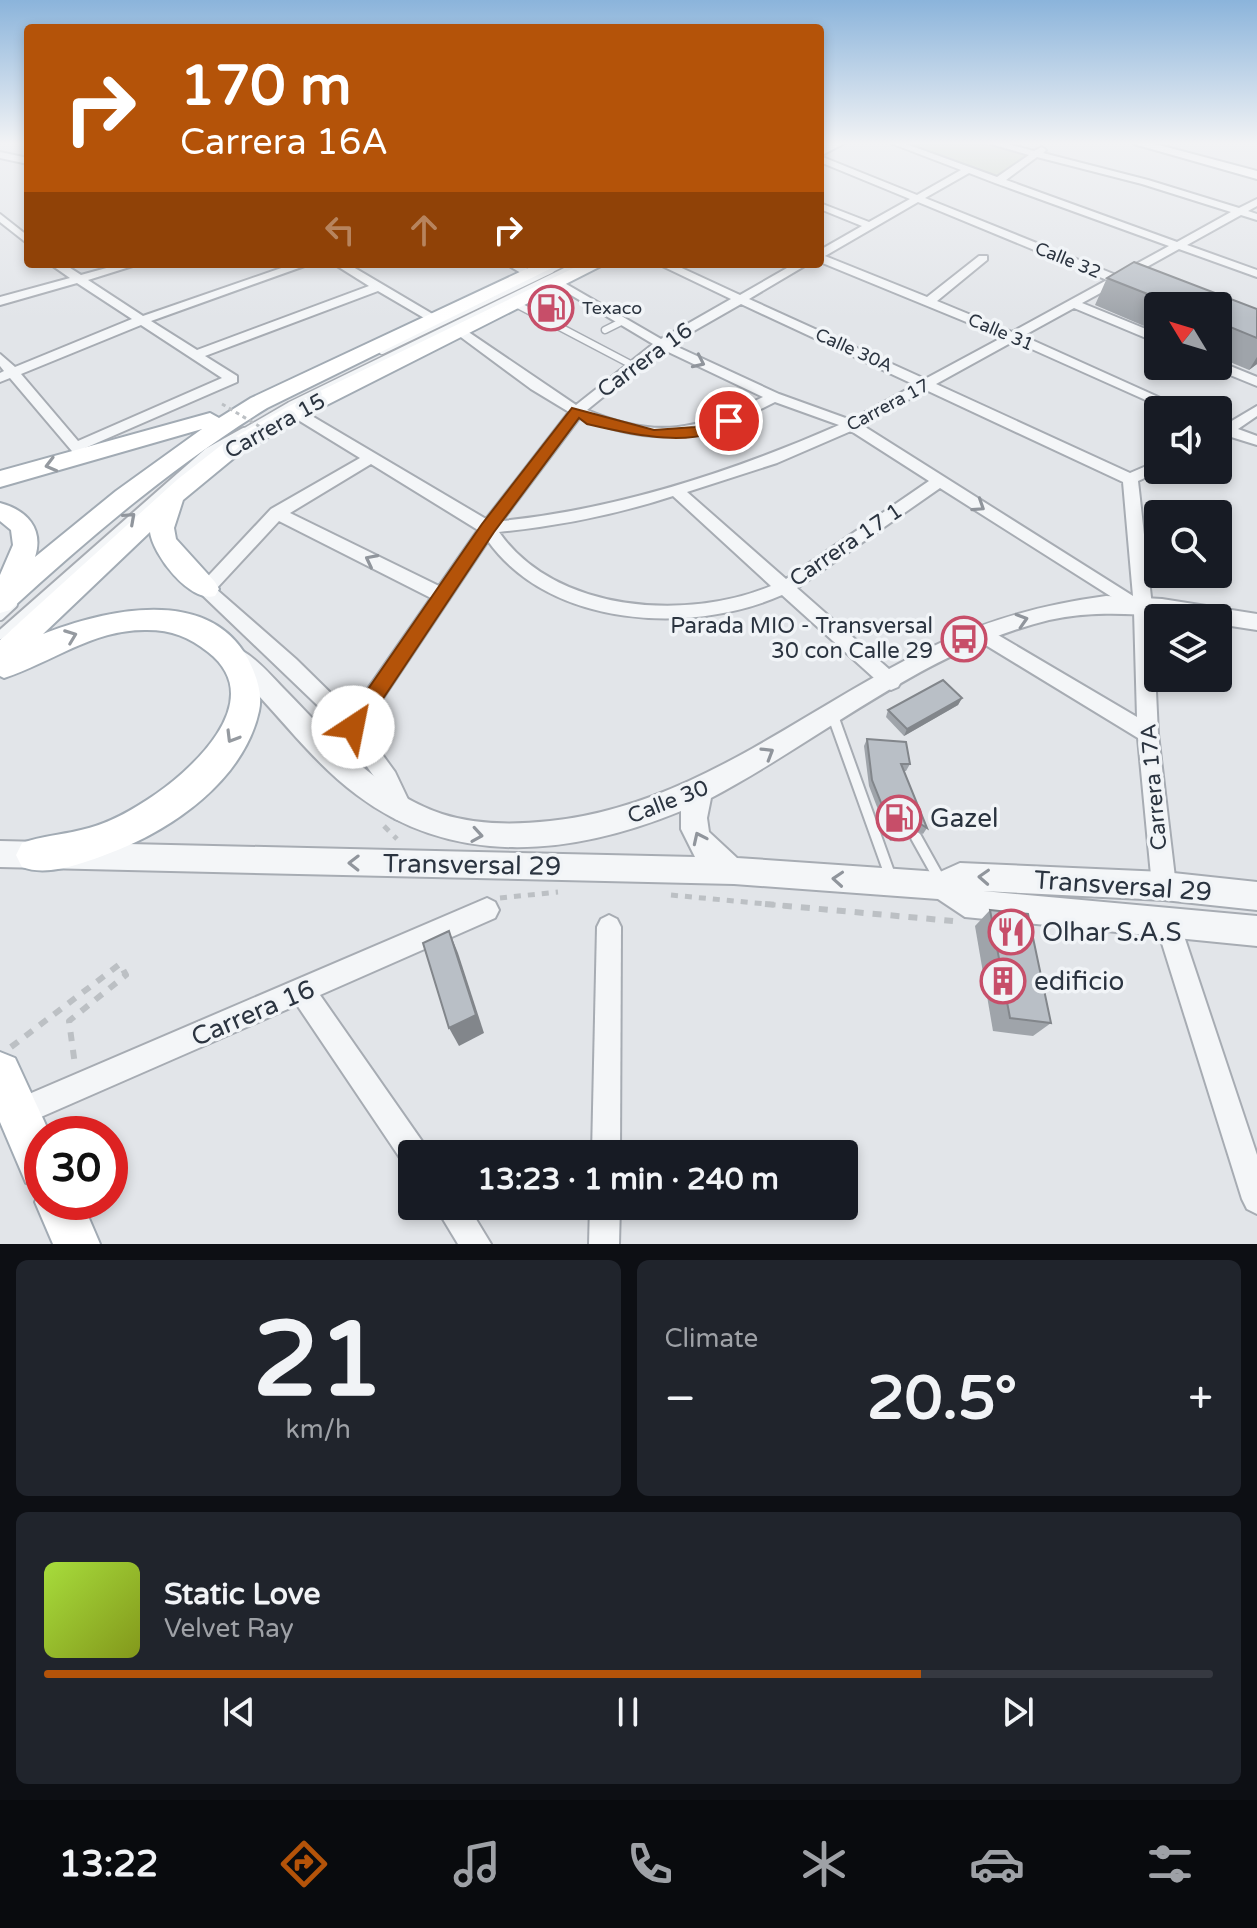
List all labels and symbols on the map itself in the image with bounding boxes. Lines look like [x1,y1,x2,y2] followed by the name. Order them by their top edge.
[1032,237,1104,283] street label: Calle 32
[527,284,575,332] fuel station icon: Texaco
[1144,292,1232,380] north arrow
[582,297,642,319] place label: Texaco
[965,308,1037,356] street label: Calle 31
[593,317,697,403] street label: Carrera 16
[812,323,896,377] street label: Calle 30A
[691,352,705,368] one-way arrow
[843,374,933,436] street label: Carrera 17
[695,387,763,455] pin
[220,388,330,464] street label: Carrera 15
[44,456,58,473] one-way arrow
[970,496,985,511] one-way arrow
[785,498,907,592] street label: Carrera 17 1
[120,513,135,527] one-way arrow
[365,555,380,570] one-way arrow
[670,613,933,664] place label: Parada MIO - Transversal 30 con Calle 29
[1014,613,1028,629] one-way arrow
[940,615,988,663] bus stop icon: Parada MIO - Transversal 30 con Calle 29
[63,629,77,646] one-way arrow
[311,685,395,769] position arrow
[1136,723,1172,851] street label: Carrera 17A
[226,728,242,743] one-way arrow
[759,747,774,763] one-way arrow
[624,775,712,829] street label: Calle 30
[875,794,923,842] fuel station icon: Gazel
[930,803,998,834] place label: Gazel
[470,826,484,843] one-way arrow
[693,832,709,847] one-way arrow
[383,848,561,882] street label: Transversal 29
[347,854,360,871] one-way arrow
[1033,864,1213,908] street label: Transversal 29
[977,869,990,886] one-way arrow
[831,871,844,888] one-way arrow
[987,908,1035,956] restaurant icon: Olhar S.A.S
[1042,917,1181,948] place label: Olhar S.A.S
[979,957,1027,1005] building icon: edificio
[1034,966,1124,997] place label: edificio
[187,973,319,1053] street label: Carrera 16
[24,1116,128,1220] speed limit sign: 30

